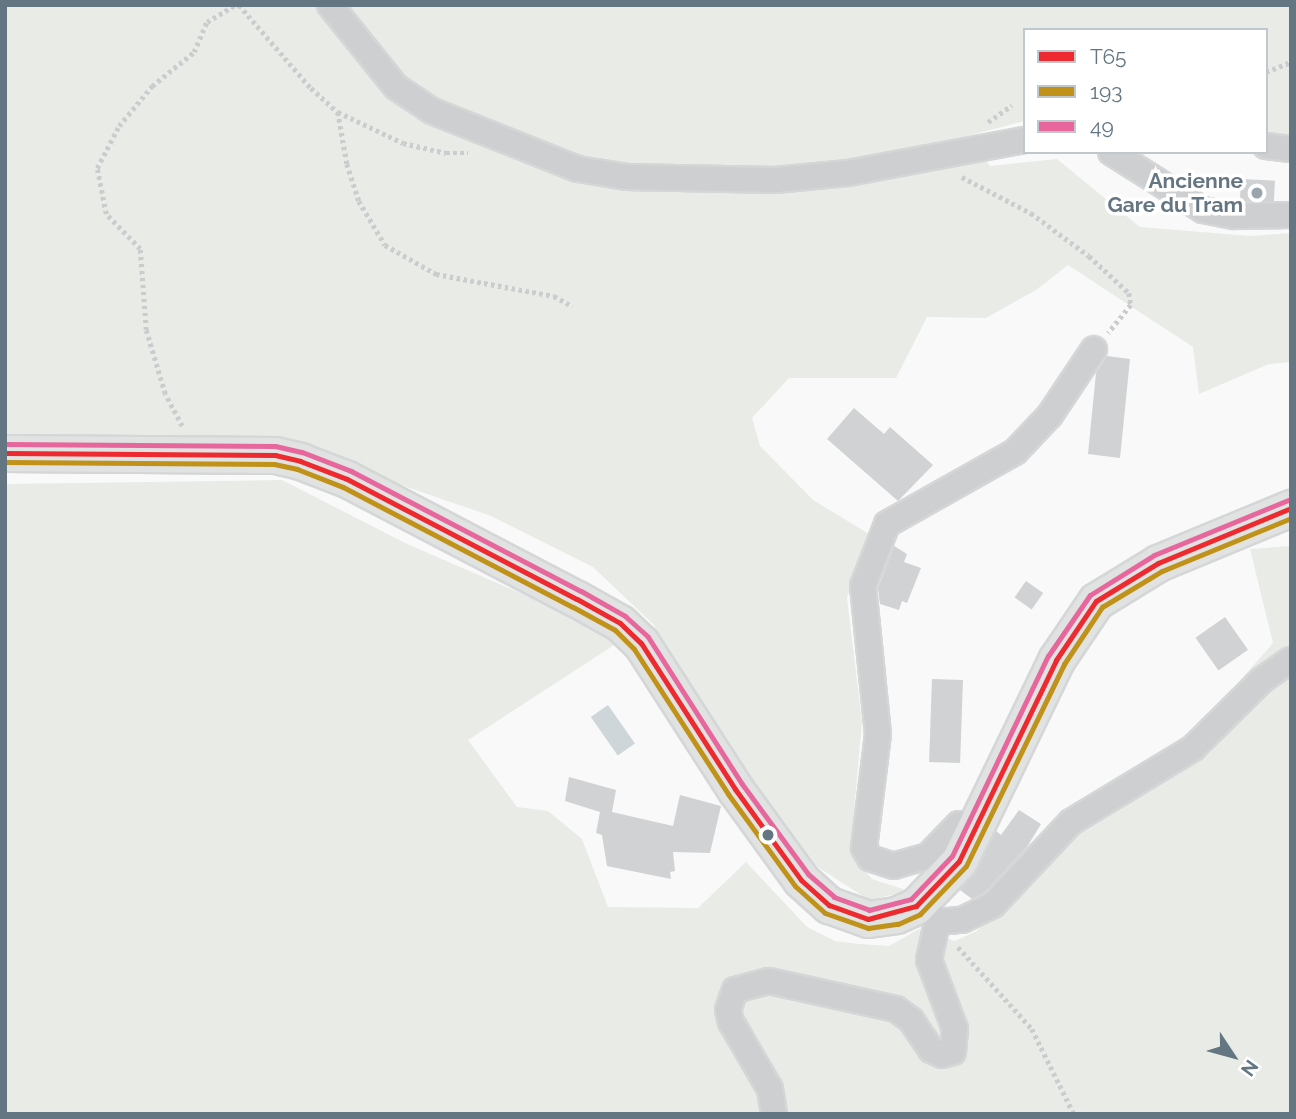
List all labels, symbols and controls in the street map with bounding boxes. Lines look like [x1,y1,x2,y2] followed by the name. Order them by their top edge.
[1023,28,1268,154] legend
[1090,44,1127,69] text: T65
[1090,79,1123,104] text: 193
[1090,114,1114,139] text: 49
[1107,168,1243,218] place label: Ancienne Gare du Tram
[1249,185,1265,201] marker: Ancienne Gare du Tram
[761,828,775,842] unlabelled marker
[1198,1021,1268,1091] north arrow
[1237,1056,1263,1081] text: N

